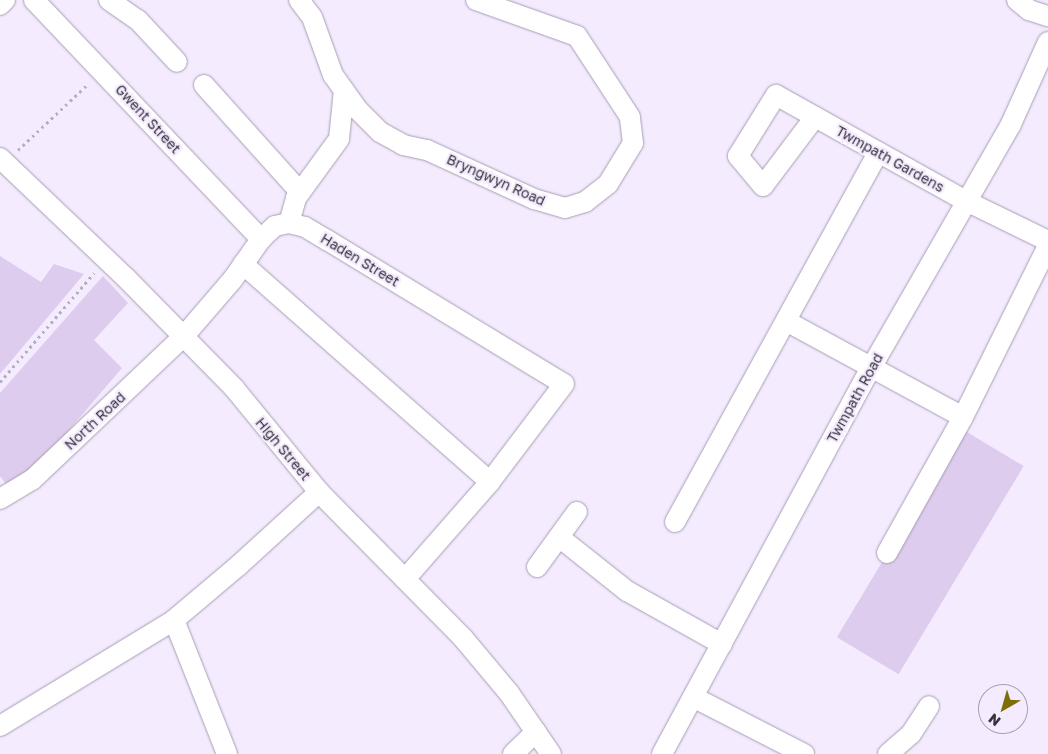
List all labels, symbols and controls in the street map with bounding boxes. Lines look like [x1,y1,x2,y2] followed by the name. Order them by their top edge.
[112,81,184,157] street label: Gwent Street
[833,122,947,196] street label: Twmpath Gardens
[444,151,548,209] street label: Bryngwyn Road
[318,230,402,290] street label: Haden Street
[824,350,886,446] street label: Twmpath Road
[61,389,129,453] street label: North Road
[252,414,314,484] street label: High Street
[978,684,1028,734] north arrow
[985,710,1004,730] text: N

